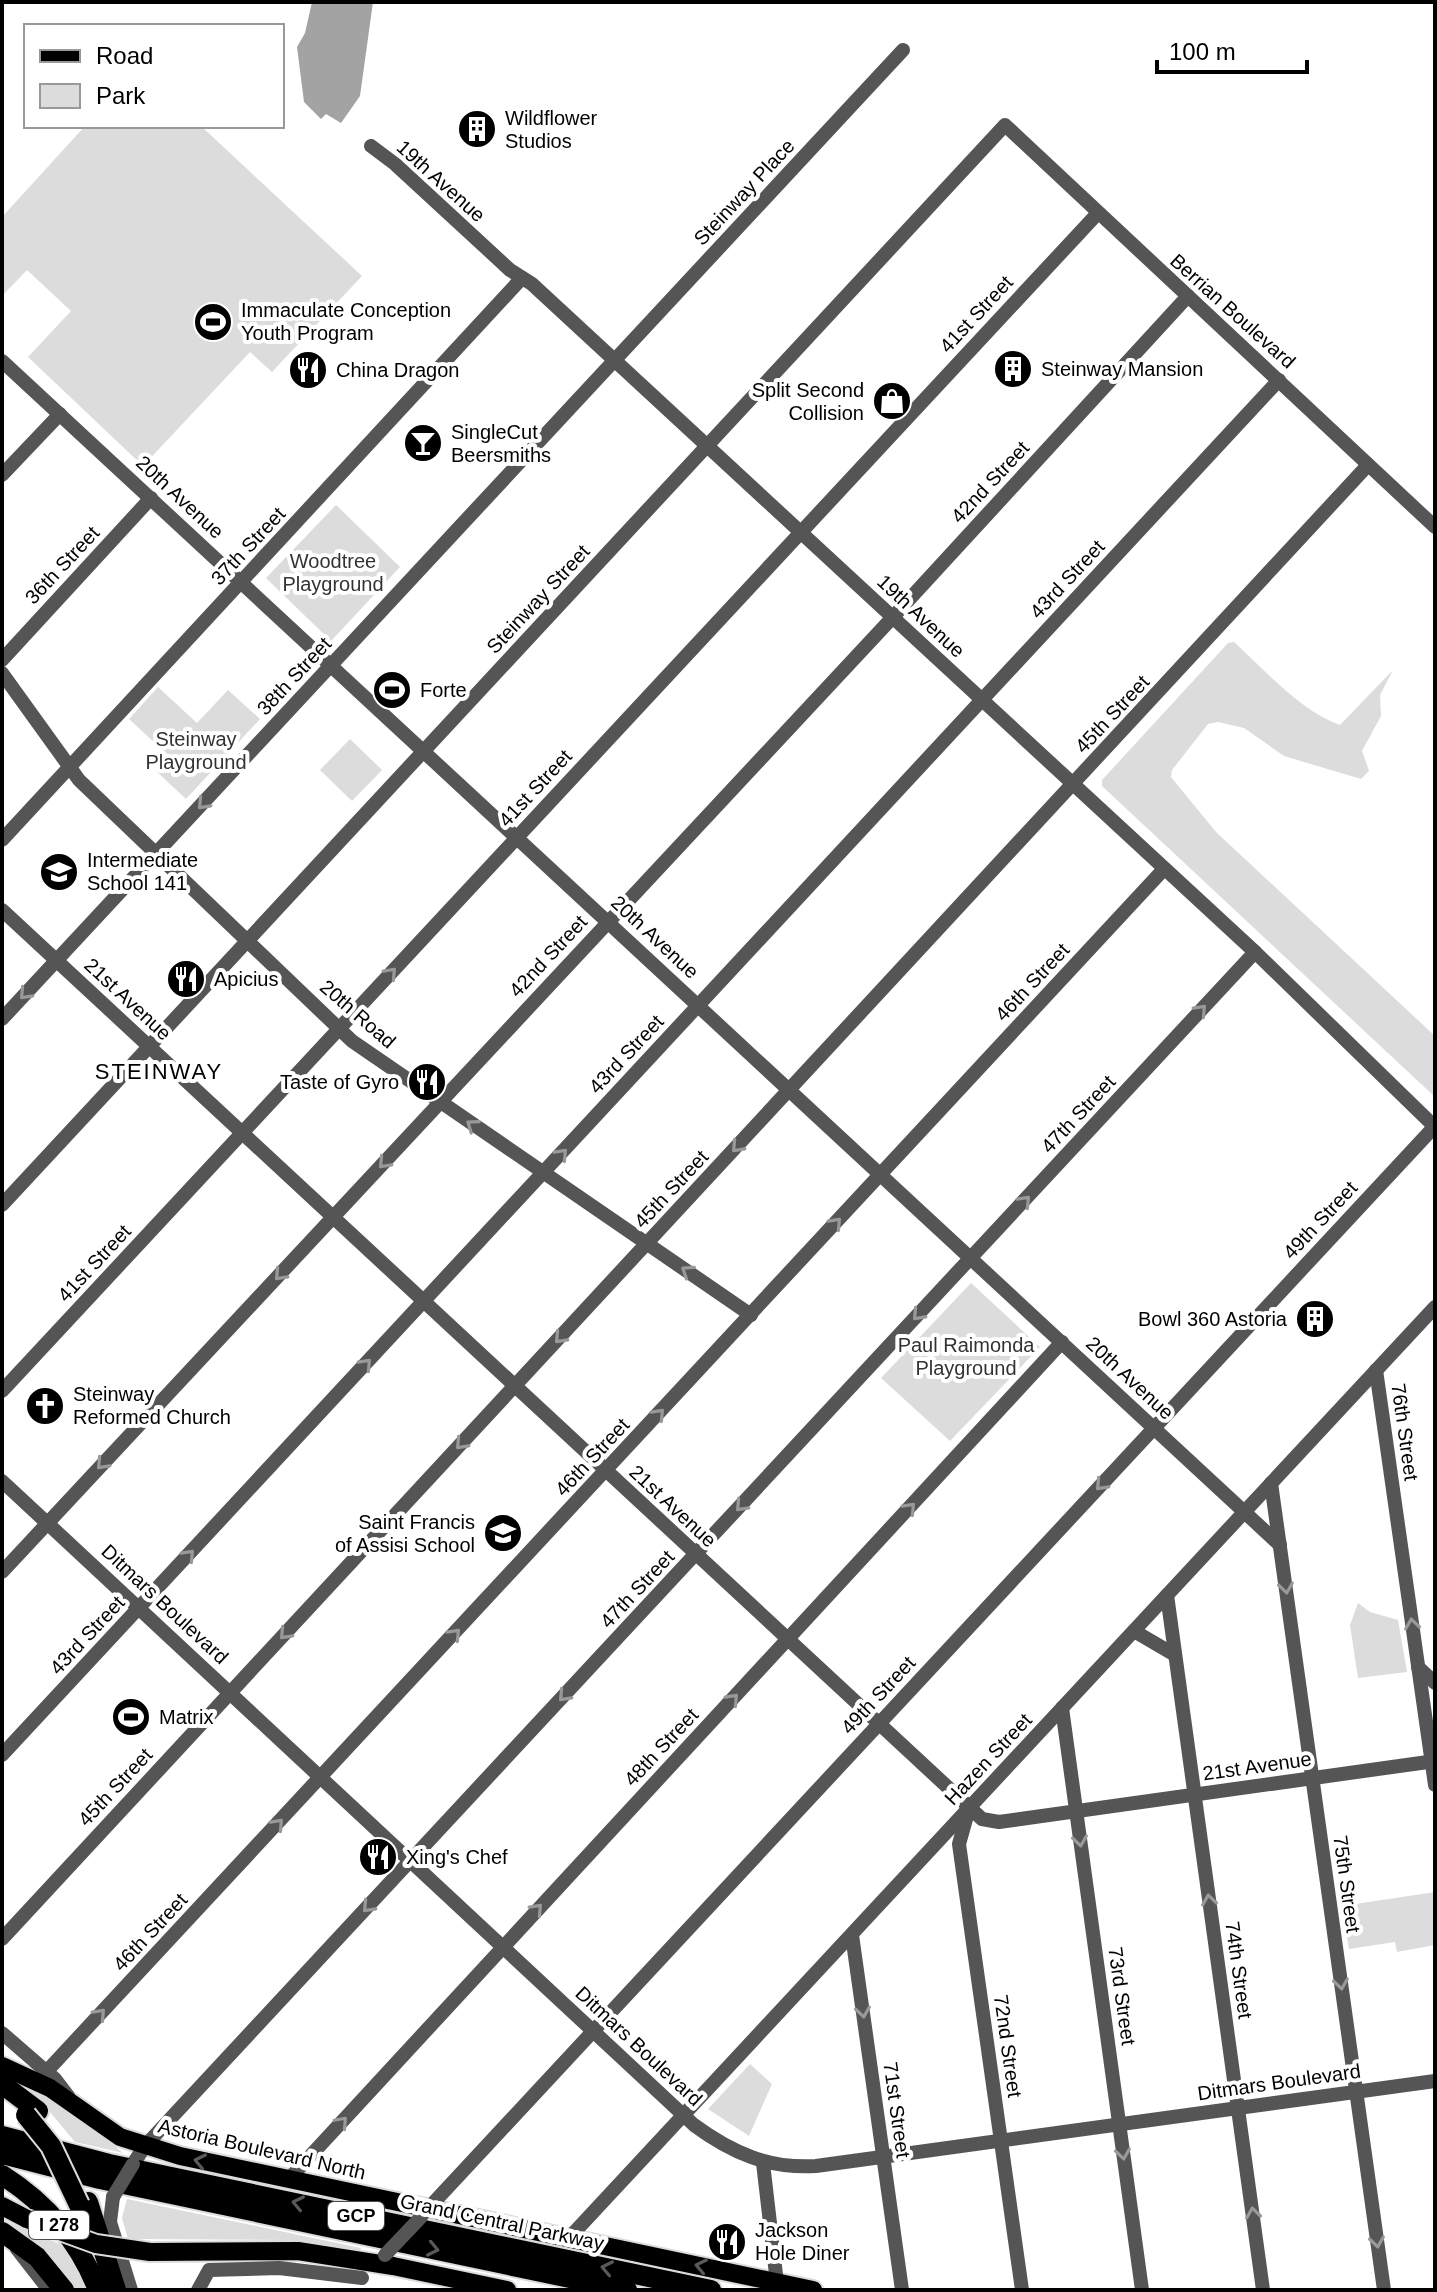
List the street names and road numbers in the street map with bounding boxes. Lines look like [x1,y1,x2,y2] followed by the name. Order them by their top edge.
[689,134,799,250] street label: Steinway Place
[392,136,490,226] street label: 19th Avenue
[1166,249,1300,373] street label: Berrian Boulevard
[935,271,1017,357] street label: 41st Street
[947,436,1034,527] street label: 42nd Street
[132,451,228,543] street label: 20th Avenue
[207,502,290,589] street label: 37th Street
[21,521,104,608] street label: 36th Street
[1025,535,1109,623] street label: 43rd Street
[482,540,594,658] street label: Steinway Street
[873,570,969,662] street label: 19th Avenue
[253,632,336,719] street label: 38th Street
[1071,670,1154,757] street label: 45th Street
[494,745,576,831] street label: 41st Street
[607,891,703,983] street label: 20th Avenue
[505,910,592,1001] street label: 42nd Street
[991,938,1074,1025] street label: 46th Street
[80,954,176,1044] street label: 21st Avenue
[316,975,400,1053] street label: 20th Road
[584,1010,668,1098] street label: 43rd Street
[1037,1070,1120,1157] street label: 47th Street
[630,1145,713,1232] street label: 45th Street
[1279,1176,1362,1263] street label: 49th Street
[53,1220,135,1306] street label: 41st Street
[1082,1332,1178,1424] street label: 20th Avenue
[1387,1382,1423,1482] street label: 76th Street
[551,1413,634,1500] street label: 46th Street
[625,1461,721,1551] street label: 21st Avenue
[97,1540,233,1668] street label: Ditmars Boulevard
[596,1545,679,1632] street label: 47th Street
[45,1591,129,1679] street label: 43rd Street
[837,1651,920,1738] street label: 49th Street
[620,1703,703,1790] street label: 48th Street
[940,1708,1036,1809] street label: Hazen Street
[74,1743,157,1830] street label: 45th Street
[1201,1747,1313,1785] street label: 21st Avenue
[1329,1834,1365,1934] street label: 75th Street
[109,1888,192,1975] street label: 46th Street
[1221,1920,1257,2020] street label: 74th Street
[1104,1945,1140,2047] street label: 73rd Street
[571,1982,707,2110] street label: Ditmars Boulevard
[990,1993,1026,2099] street label: 72nd Street
[1196,2060,1362,2104] street label: Ditmars Boulevard
[879,2061,915,2160] street label: 71st Street
[156,2114,368,2184] street label: Astoria Boulevard North
[398,2190,606,2254] street label: Grand Central Parkway
[328,2202,384,2230] road number: GCP
[29,2211,89,2239] road number: I 278

